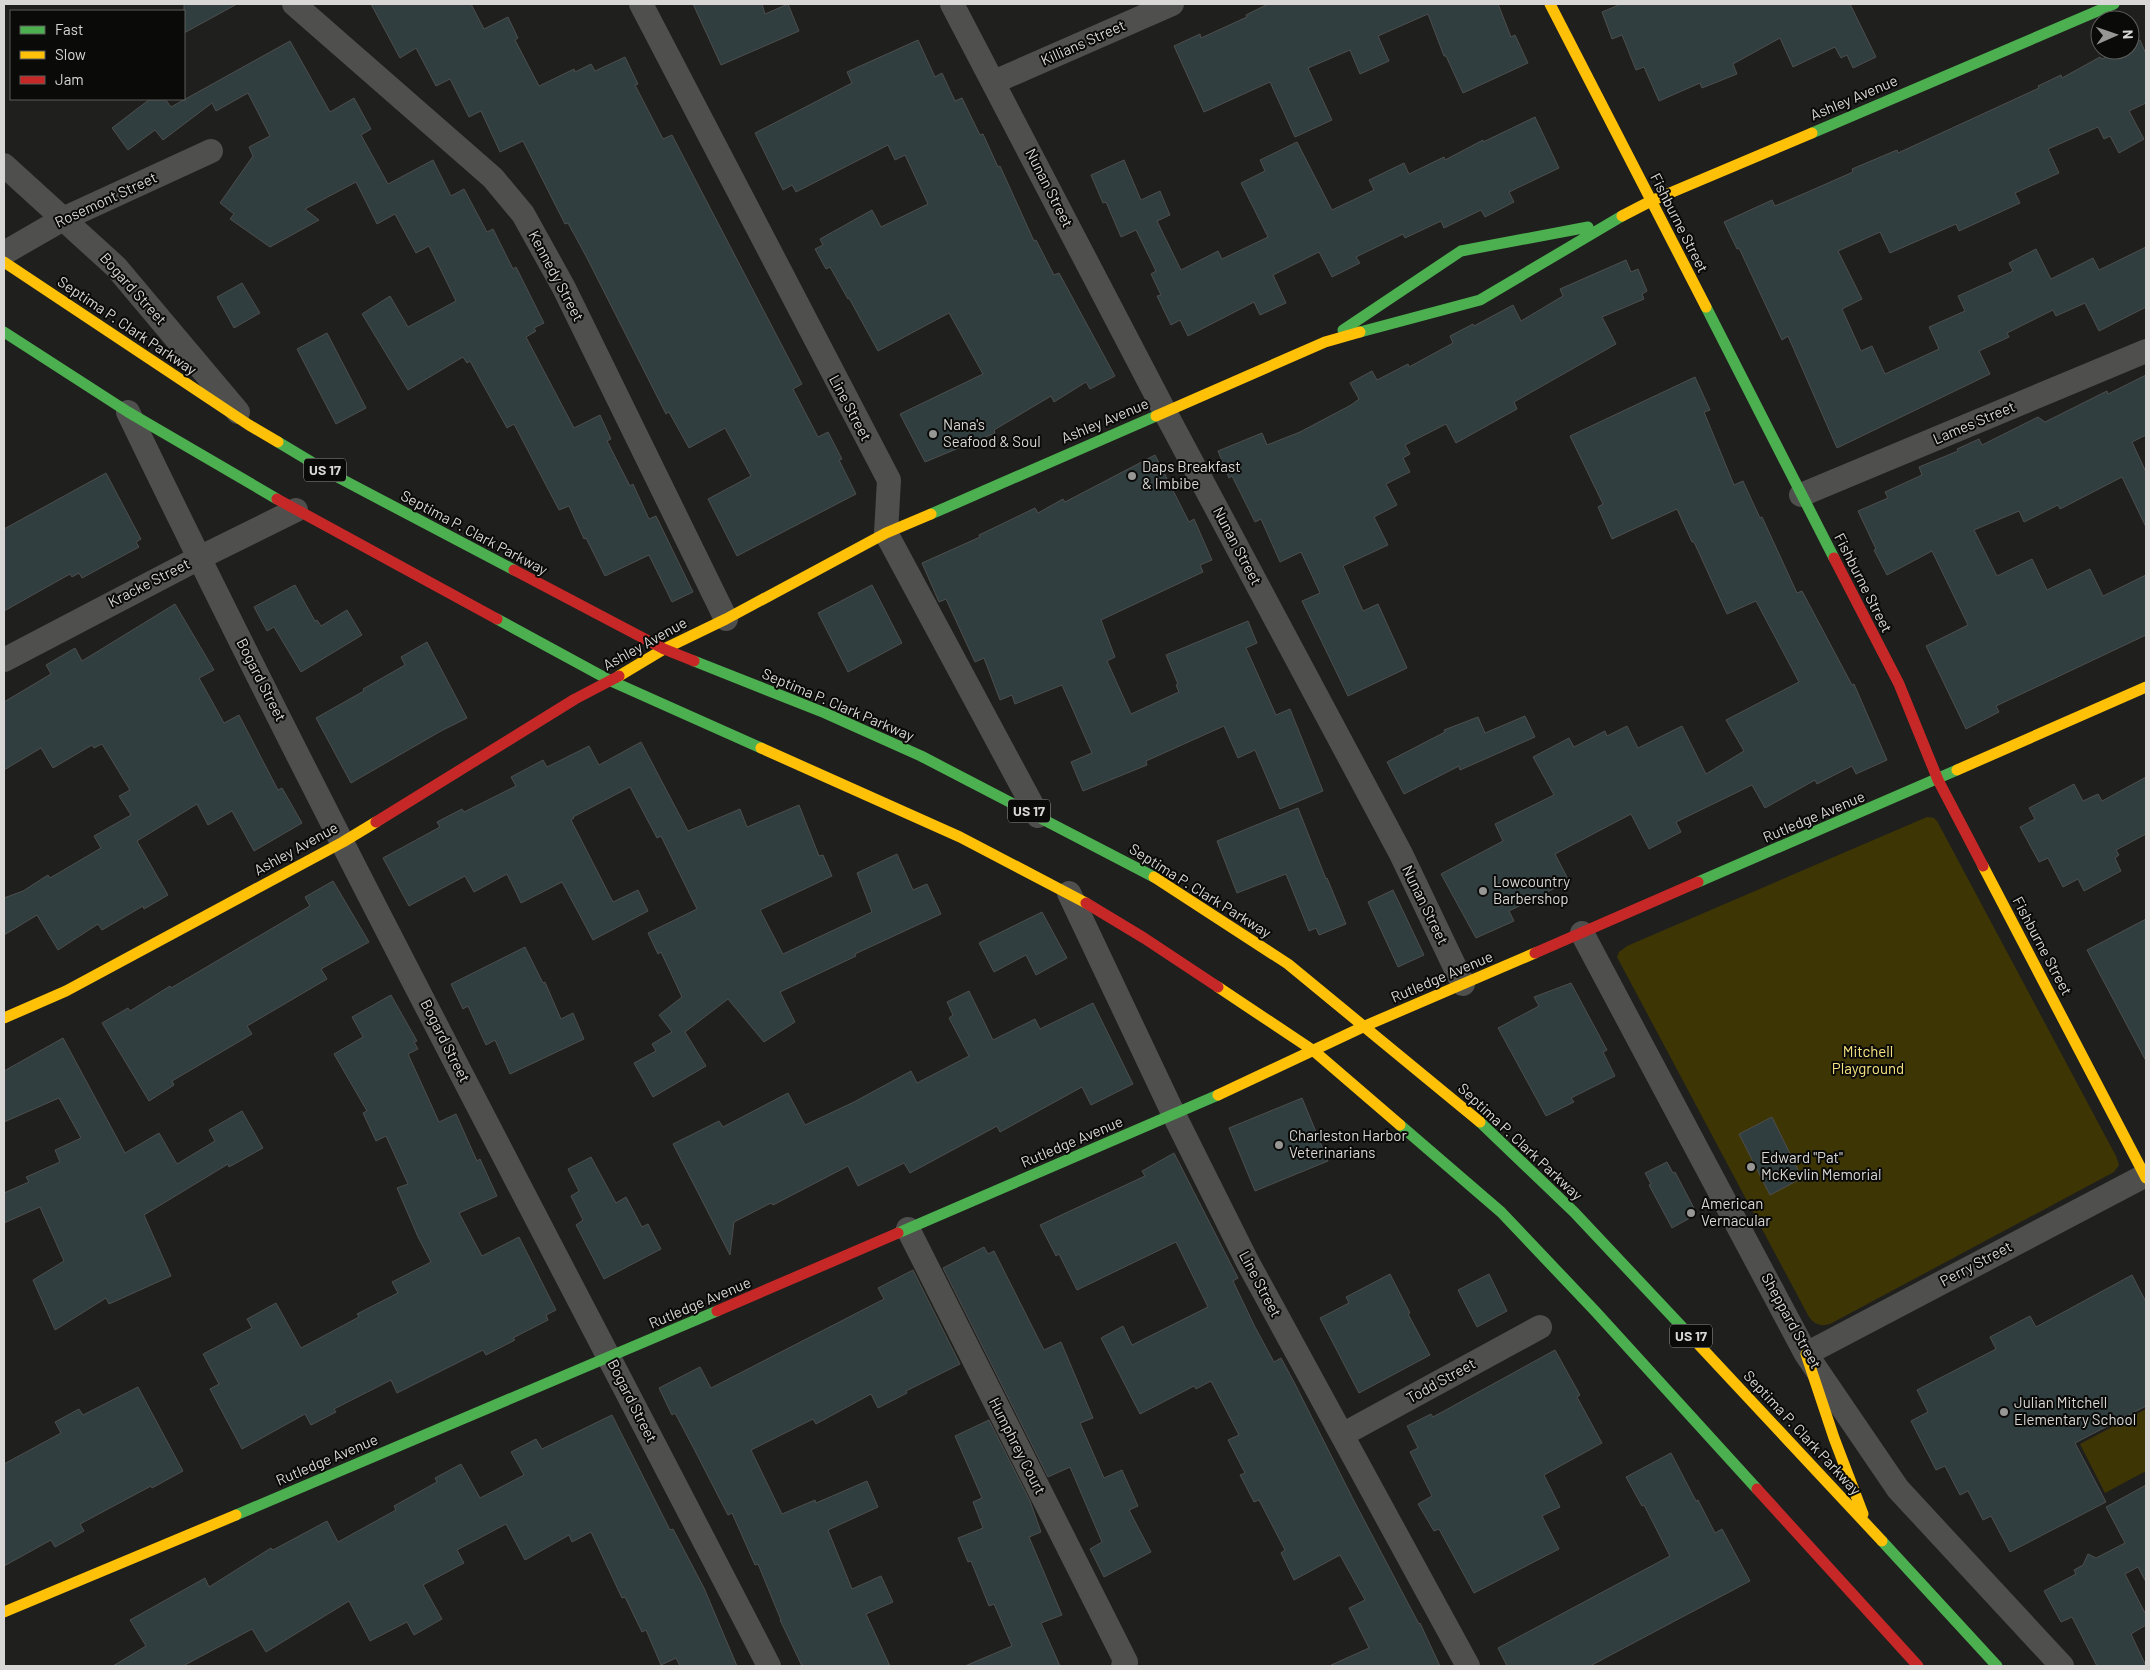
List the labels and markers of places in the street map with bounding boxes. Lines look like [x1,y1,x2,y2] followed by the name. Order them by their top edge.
[943,415,1041,450] place label: Nana's Seafood & Soul
[927,428,939,440] marker: Nana's Seafood & Soul
[1142,457,1241,492] place label: Daps Breakfast & Imbibe
[1126,470,1138,482] marker: Daps Breakfast & Imbibe
[1493,872,1570,907] place label: Lowcountry Barbershop
[1477,885,1489,897] marker: Lowcountry Barbershop
[1289,1126,1408,1161] place label: Charleston Harbor Veterinarians
[1273,1139,1285,1151] marker: Charleston Harbor Veterinarians
[1761,1148,1881,1183] place label: Edward "Pat" McKevlin Memorial
[1745,1161,1757,1173] marker: Edward "Pat" McKevlin Memorial
[1701,1194,1771,1229] place label: American Vernacular
[1685,1207,1697,1219] marker: American Vernacular
[2014,1393,2136,1428] place label: Julian Mitchell Elementary School
[1998,1406,2010,1418] marker: Julian Mitchell Elementary School

